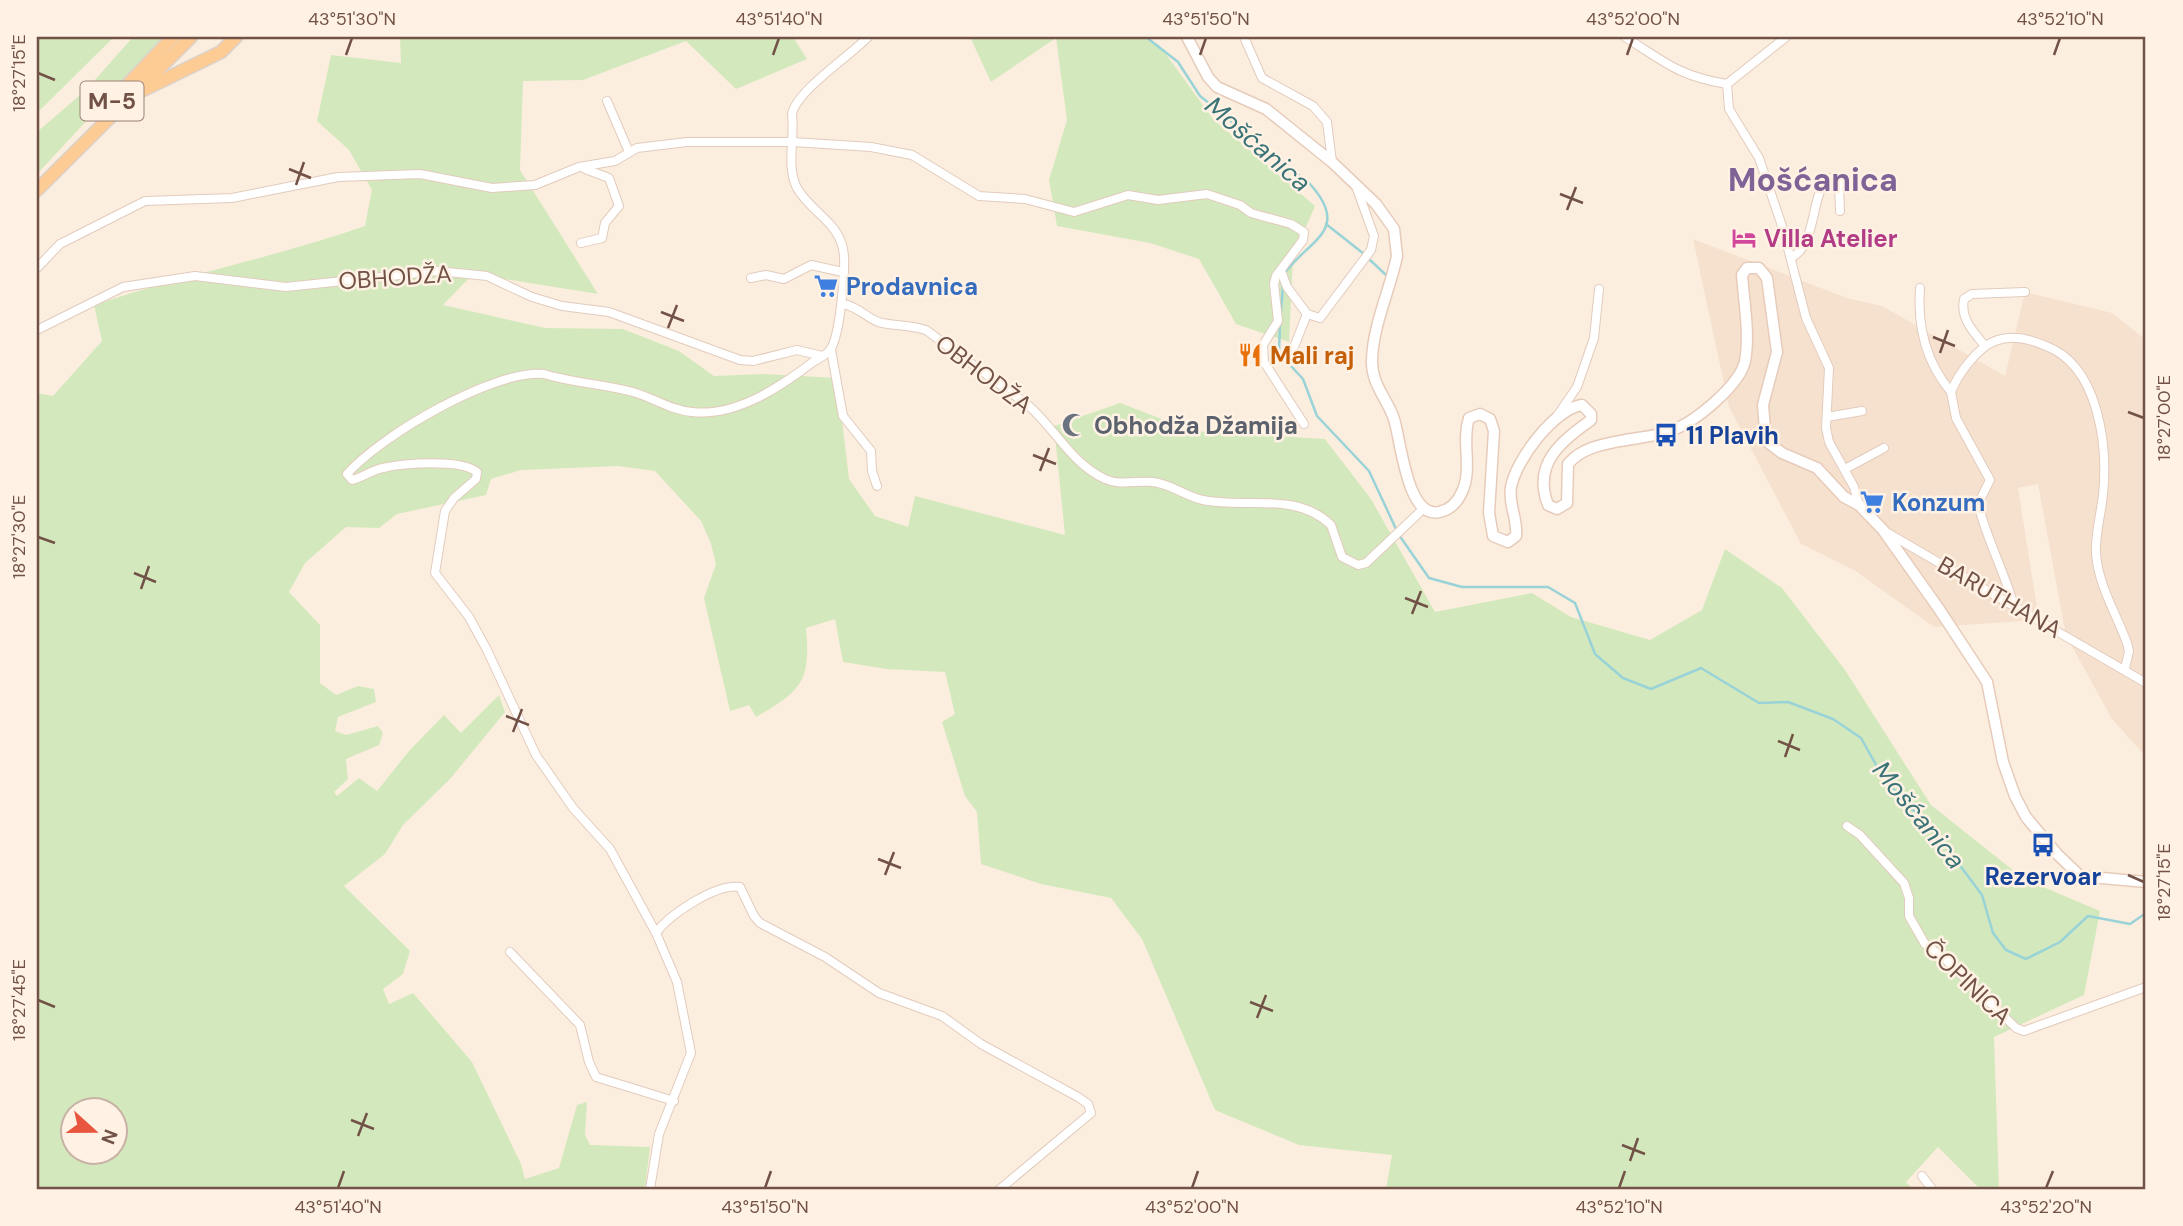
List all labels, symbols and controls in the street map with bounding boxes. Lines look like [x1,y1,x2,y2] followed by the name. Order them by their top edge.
[308,7,396,31] text: 43°51'30"N
[735,7,823,31] text: 43°51'40"N
[1162,7,1250,31] text: 43°51'50"N
[1586,7,1680,31] text: 43°52'00"N
[2016,7,2104,31] text: 43°52'10"N
[7,34,31,112] text: 18°27'15"E
[80,82,144,120] road number: M-5
[1198,89,1318,199] water label: Mošćanica
[1728,159,1898,201] district label: Mošćanica
[1764,223,1898,254] place label: Villa Atelier
[1730,224,1758,252] hotel icon: Villa Atelier
[337,258,453,296] street label: OBHODŽA
[846,271,978,302] place label: Prodavnica
[812,272,840,300] supermarket icon: Prodavnica
[929,327,1039,421] street label: OBHODŽA
[1270,340,1354,371] place label: Mali raj
[1236,341,1264,369] restaurant icon: Mali raj
[2152,375,2176,461] text: 18°27'00"E
[1094,410,1298,441] place label: Obhodža Džamija
[1060,411,1088,439] mosque icon: Obhodža Džamija
[1686,420,1779,451] place label: 11 Plavih
[1652,421,1680,449] bus stop icon: 11 Plavih
[1892,487,1985,518] place label: Konzum
[1858,488,1886,516] supermarket icon: Konzum
[7,495,31,579] text: 18°27'30"E
[1932,549,2068,645] street label: BARUTHANA
[1865,754,1973,876] water label: Mošćanica
[2029,831,2057,859] bus stop icon: Rezervoar
[2152,843,2176,921] text: 18°27'15"E
[1985,861,2101,892] place label: Rezervoar
[1918,933,2018,1031] street label: ČOPINICA
[7,959,31,1041] text: 18°27'45"E
[60,1096,130,1166] north arrow
[95,1126,124,1148] text: N
[294,1195,382,1219] text: 43°51'40"N
[721,1195,809,1219] text: 43°51'50"N
[1145,1195,1239,1219] text: 43°52'00"N
[1575,1195,1663,1219] text: 43°52'10"N
[2000,1195,2092,1219] text: 43°52'20"N

